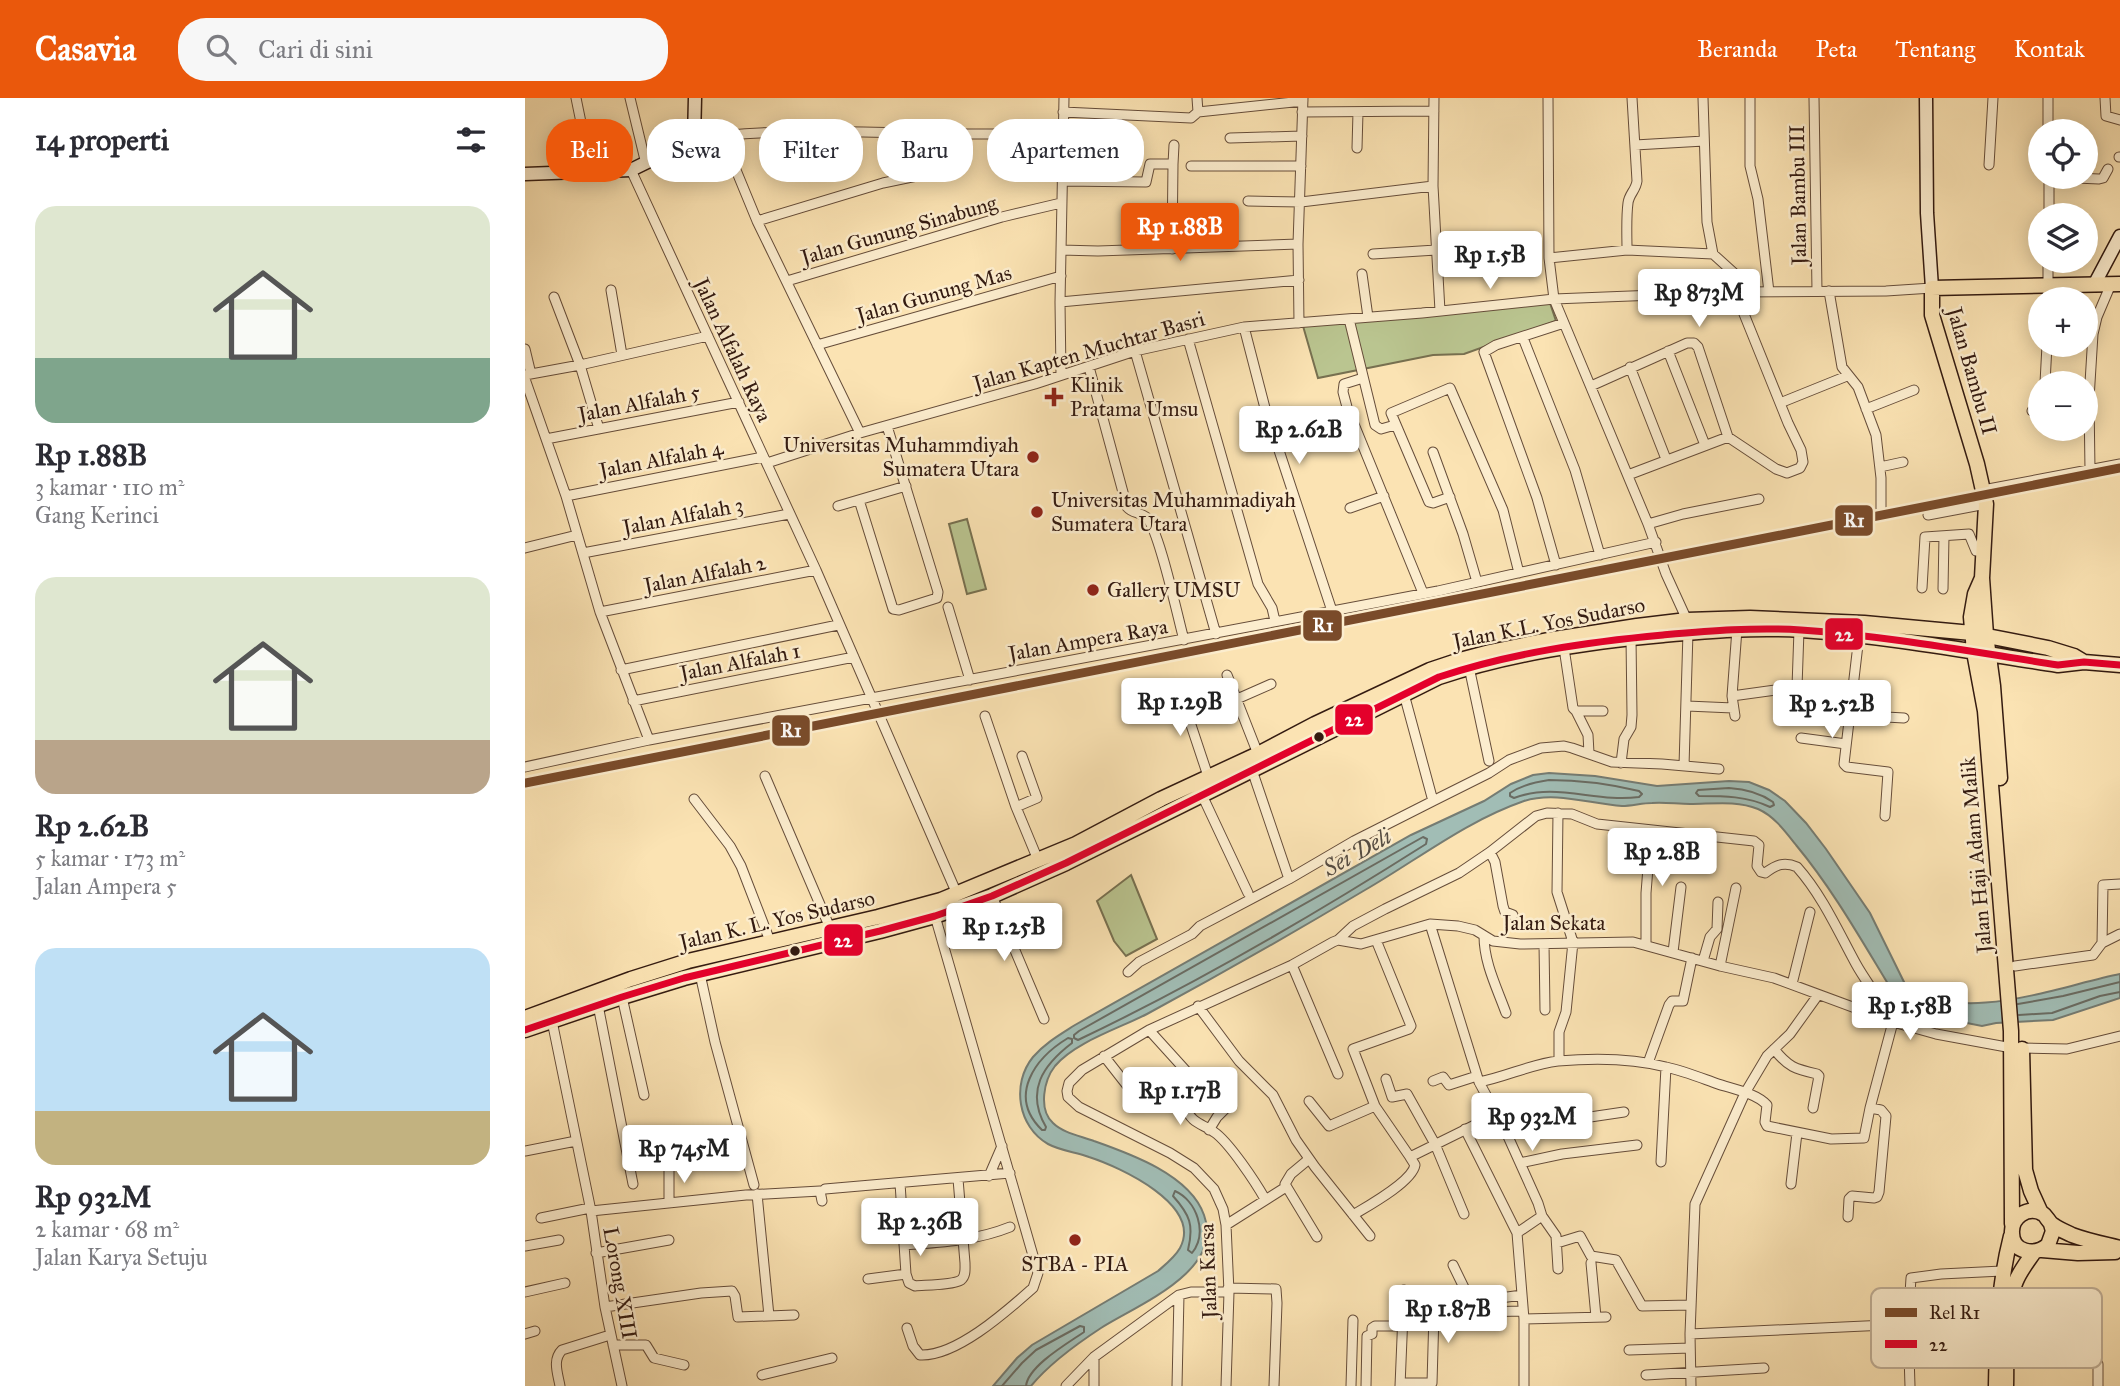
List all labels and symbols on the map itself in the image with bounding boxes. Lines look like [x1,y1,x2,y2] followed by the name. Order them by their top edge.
[1784,125,1812,267] street label: Jalan Bambu III
[796,190,1000,271] street label: Jalan Gunung Sinabung
[1108,204,1252,263] pin: Rp 1.88B
[1425,232,1555,291] pin: Rp 1.5B
[852,259,1015,329] street label: Jalan Gunung Mas
[1634,270,1764,329] pin: Rp 873M
[687,272,778,426] street label: Jalan Alfalah Raya
[1941,302,2003,438] street label: Jalan Bambu II
[968,305,1208,397] street label: Jalan Kapten Muchtar Basri
[1070,372,1199,422] place label: Klinik Pratama Umsu
[574,378,702,428] street label: Jalan Alfalah 5
[1044,387,1064,407] marker: Klinik Pratama Umsu
[1227,406,1371,466] pin: Rp 2.62B
[783,432,1019,482] place label: Universitas Muhammdiyah Sumatera Utara
[595,434,726,484] street label: Jalan Alfalah 4
[1025,449,1041,465] marker: Universitas Muhammdiyah Sumatera Utara
[1051,487,1296,537] place label: Universitas Muhammadiyah Sumatera Utara
[619,492,745,541] street label: Jalan Alfalah 3
[1029,504,1045,520] marker: Universitas Muhammadiyah Sumatera Utara
[1834,504,1874,537] line badge: R1
[1844,509,1865,532] text: R1
[640,549,769,599] street label: Jalan Alfalah 2
[1107,577,1241,603] place label: Gallery UMSU
[1085,582,1101,598] marker: Gallery UMSU
[1449,592,1648,655] street label: Jalan K.L. Yos Sudarso
[1302,609,1343,642] line badge: R1
[1004,613,1170,667] street label: Jalan Ampera Raya
[1313,614,1334,637] text: R1
[1824,617,1864,651] line badge: 22
[1835,623,1854,646] text: 22
[676,638,802,687] street label: Jalan Alfalah 1
[1108,678,1252,738] pin: Rp 1.29B
[1760,680,1904,740] pin: Rp 2.52B
[1334,703,1374,736] line badge: 22
[1345,708,1364,731] text: 22
[771,714,811,747] line badge: R1
[781,719,802,742] text: R1
[1312,730,1326,744] unlabelled marker
[1954,755,1998,956] street label: Jalan Haji Adam Malik
[1317,822,1396,883] water label: Sei Deli
[1597,828,1727,888] pin: Rp 2.8B
[675,885,877,956] street label: Jalan K. L. Yos Sudarso
[932,904,1076,963] pin: Rp 1.25B
[1501,910,1606,936] street label: Jalan Sekata
[823,923,864,957] line badge: 22
[834,929,853,952] text: 22
[788,944,802,958] unlabelled marker
[1838,982,1982,1042] pin: Rp 1.58B
[1108,1068,1252,1127] pin: Rp 1.17B
[1467,1094,1597,1153] pin: Rp 932M
[619,1126,749,1185] pin: Rp 745M
[848,1198,992,1258] pin: Rp 2.36B
[1193,1223,1223,1321] street label: Jalan Karsa
[597,1225,643,1341] street label: Lorong XIII
[1067,1232,1083,1248] marker: STBA - PIA
[1021,1251,1129,1277] place label: STBA - PIA
[1376,1286,1520,1345] pin: Rp 1.87B
[1871,1288,2102,1368] legend
[1929,1301,1980,1324] text: Rel R1
[1929,1333,1948,1356] text: 22

